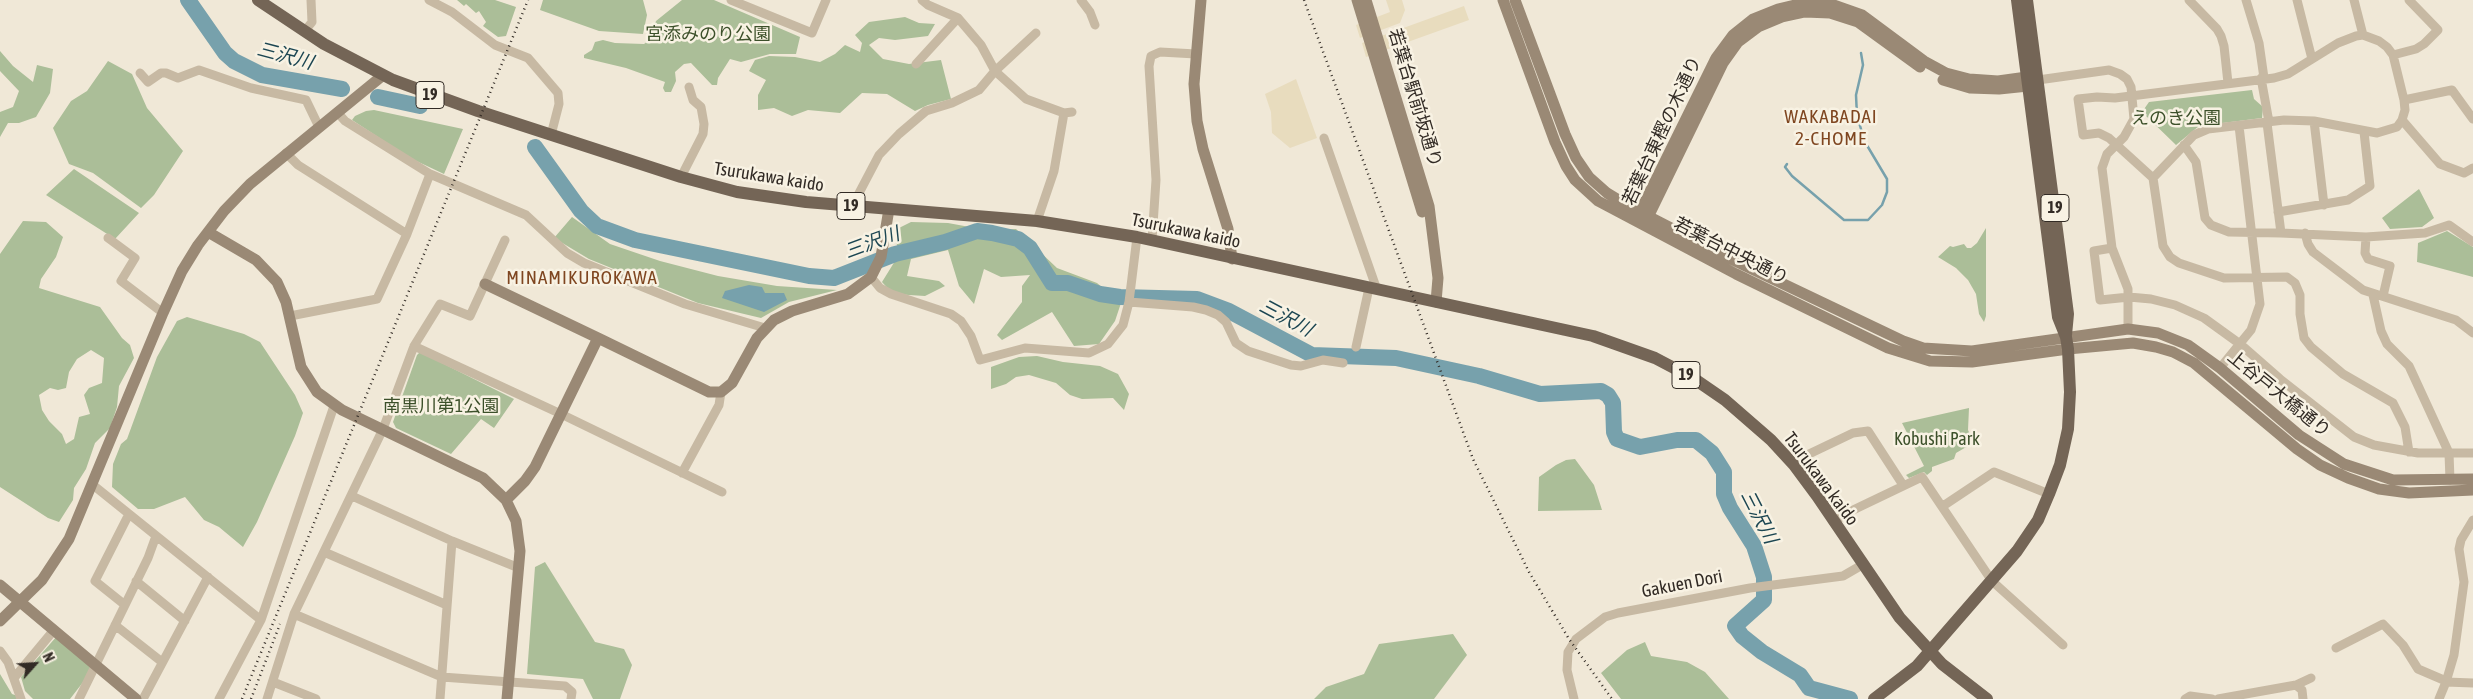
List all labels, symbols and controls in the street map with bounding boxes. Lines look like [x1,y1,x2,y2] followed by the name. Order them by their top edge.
[645,23,771,45] park label: 宮添みのり公園
[1384,26,1446,170] street label: 若葉台駅前坂通り
[255,38,315,74] water label: 三沢川
[1618,53,1706,209] street label: 若葉台東樫の木通り
[416,82,444,108] road number: 19
[1783,106,1879,150] district label: WAKABADAI 2-CHOME
[2131,107,2221,129] park label: えのき公園
[712,158,826,196] street label: Tsurukawa kaido
[837,192,865,220] road number: 19
[2041,194,2069,222] road number: 19
[1129,209,1243,253] street label: Tsurukawa kaido
[1670,213,1792,289] street label: 若葉台中央通り
[841,223,903,263] water label: 三沢川
[504,267,660,289] district label: MINAMIKUROKAWA
[1255,295,1317,341] water label: 三沢川
[2223,346,2335,442] street label: 上谷戸大橋通り
[1672,362,1700,388] road number: 19
[383,395,499,417] park label: 南黒川第1公園
[1779,428,1863,530] street label: Tsurukawa kaido
[1894,428,1980,450] park label: Kobushi Park
[1736,486,1782,548] water label: 三沢川
[1640,566,1724,602] street label: Gakuen Dori
[10,639,60,689] north arrow
[39,650,57,665] text: N

